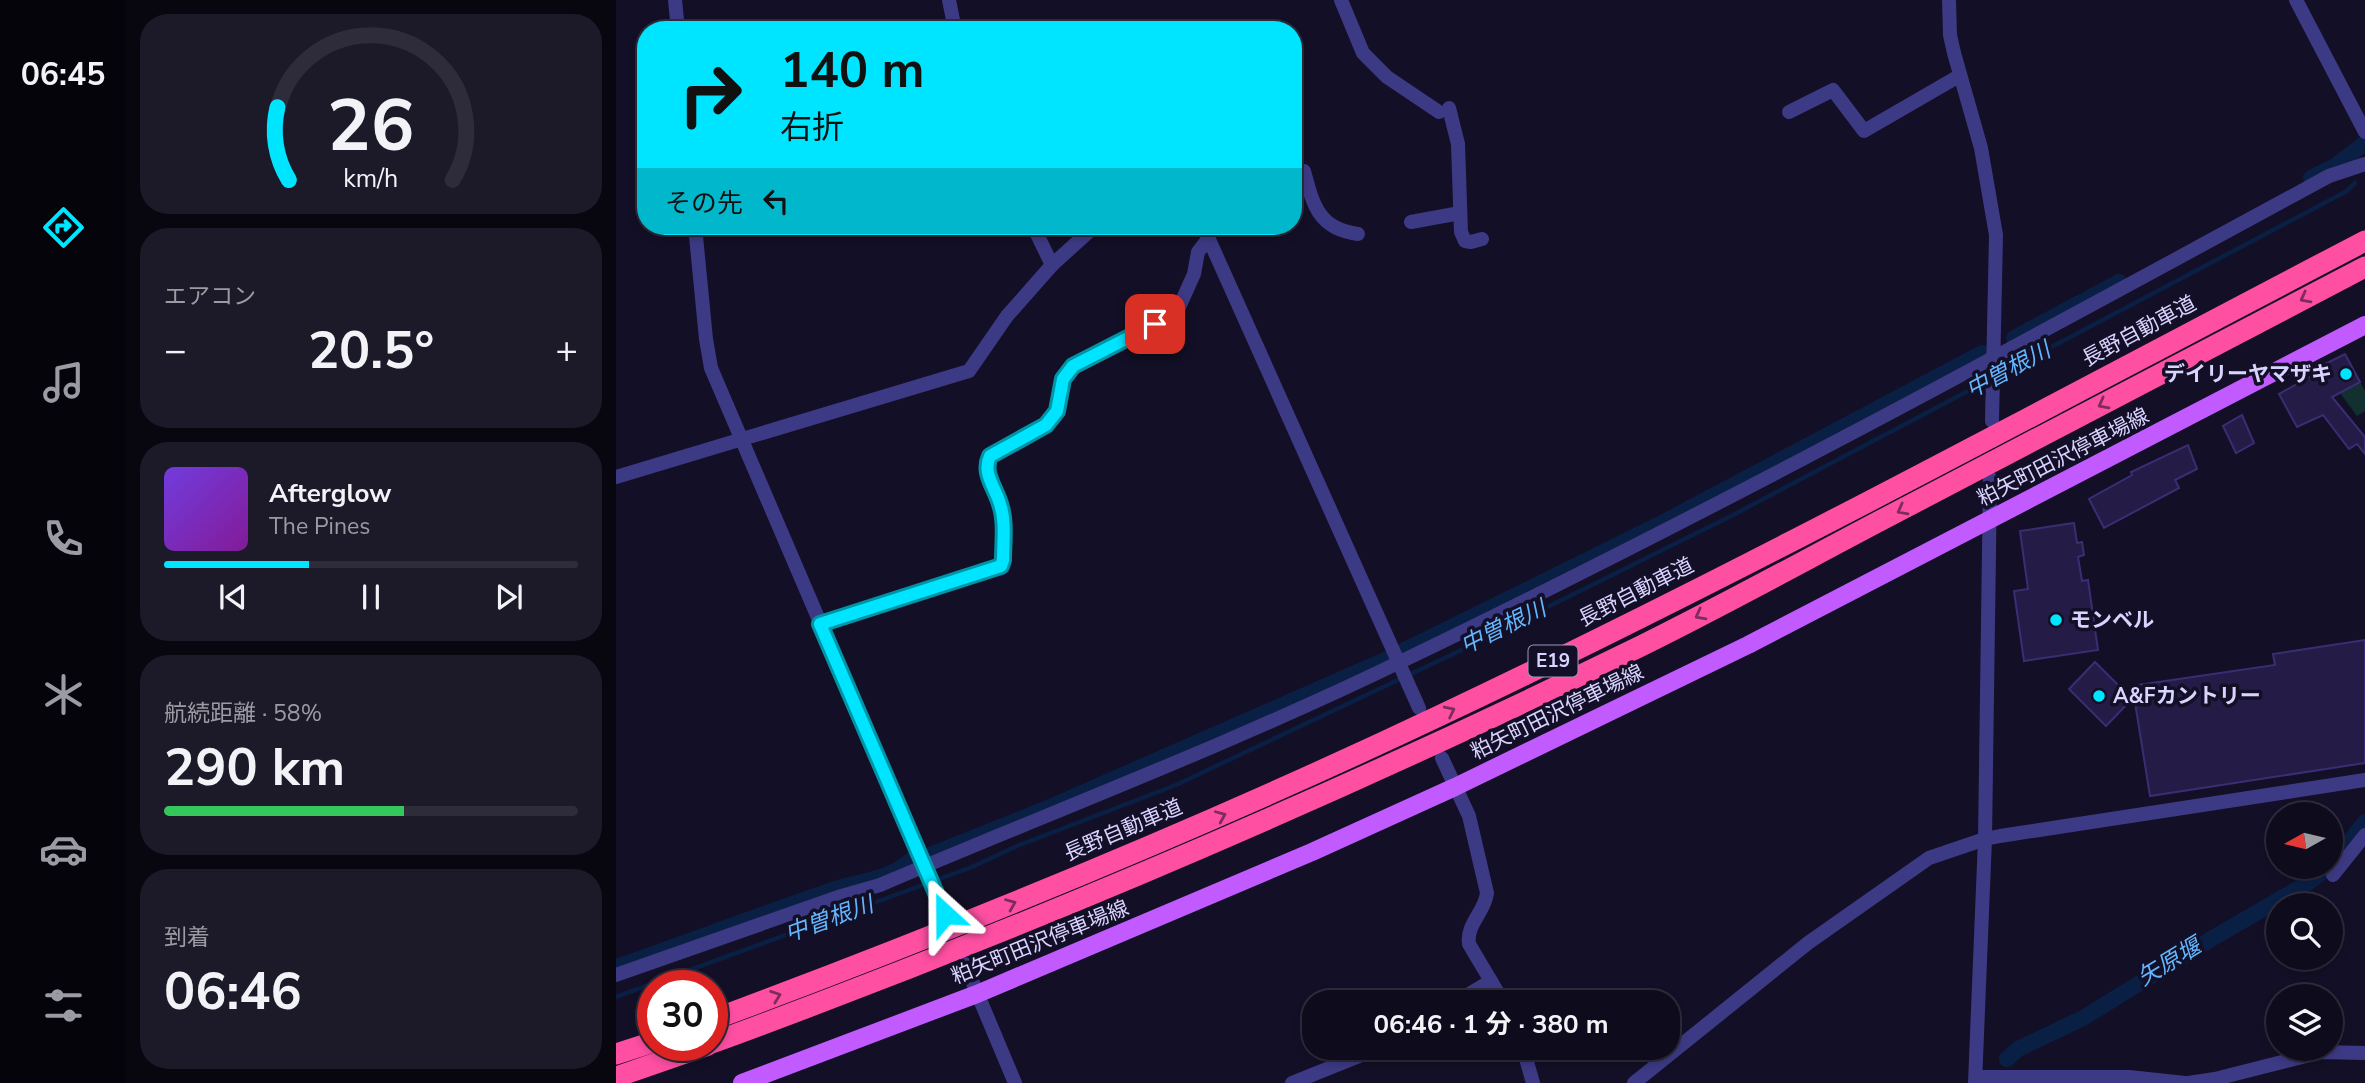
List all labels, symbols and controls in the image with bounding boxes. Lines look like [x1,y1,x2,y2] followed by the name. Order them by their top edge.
[780,37,924,104] text: 140 m
[665,49,756,140] icon: right
[21,53,105,96] text: 06:45
[327,76,415,176] text: 26
[780,106,844,149] text: 右折
[343,162,399,196] text: km/h
[757,182,795,220] icon: left
[665,186,743,221] text: その先
[39,203,88,252] icon: directions
[164,281,256,312] text: エアコン
[2077,289,2201,373] street label: 長野自動車道
[2299,290,2312,304] one-way arrow
[1125,294,1185,354] pin
[1136,305,1174,343] icon: arrive
[308,315,434,386] text: 20.5°
[164,325,187,376] text: −
[555,325,578,376] text: +
[1960,333,2059,405] water label: 中曽根川
[39,358,88,407] icon: music
[2164,360,2332,388] place label: デイリーヤマザキ
[2338,366,2354,382] marker: デイリーヤマザキ
[2098,396,2110,409] one-way arrow
[1972,402,2154,512] street label: 粕矢町田沢停車場線
[269,476,392,511] text: Afterglow
[1896,501,1909,515] one-way arrow
[269,511,370,542] text: The Pines
[39,514,88,563] icon: phone
[1574,551,1698,633] street label: 長野自動車道
[214,578,252,616] icon: previous
[352,578,390,616] icon: pause
[490,578,528,616] icon: next
[1455,592,1554,661] water label: 中曽根川
[2070,606,2154,634] place label: モンベル
[1695,607,1707,620] one-way arrow
[2048,612,2064,628] marker: モンベル
[1528,646,1578,676] road number: E19
[1466,658,1648,766] street label: 粕矢町田沢停車場線
[39,670,88,719] icon: climate
[2113,682,2261,710] place label: A&Fカントリー
[2091,688,2107,704] marker: A&Fカントリー
[164,698,322,729] text: 航続距離 · 58%
[1443,705,1455,719] one-way arrow
[164,732,345,803] text: 290 km
[1060,792,1186,868] street label: 長野自動車道
[2266,802,2343,878] north arrow
[2266,802,2343,1061] map controls
[1213,810,1226,824] one-way arrow
[39,825,88,874] icon: car
[908,877,982,951] position arrow
[780,888,880,949] water label: 中曽根川
[2266,893,2343,970] button: search
[947,894,1133,990] street label: 粕矢町田沢停車場線
[1003,898,1016,912] one-way arrow
[164,922,210,953] text: 到着
[2131,929,2210,993] water label: 矢原堰
[164,956,302,1027] text: 06:46
[637,970,728,1061] speed limit sign: 30
[39,981,88,1030] icon: filters
[2266,984,2343,1061] button: layers
[770,990,782,1004] one-way arrow
[1373,1007,1609,1042] text: 06:46 · 1 分 · 380 m

